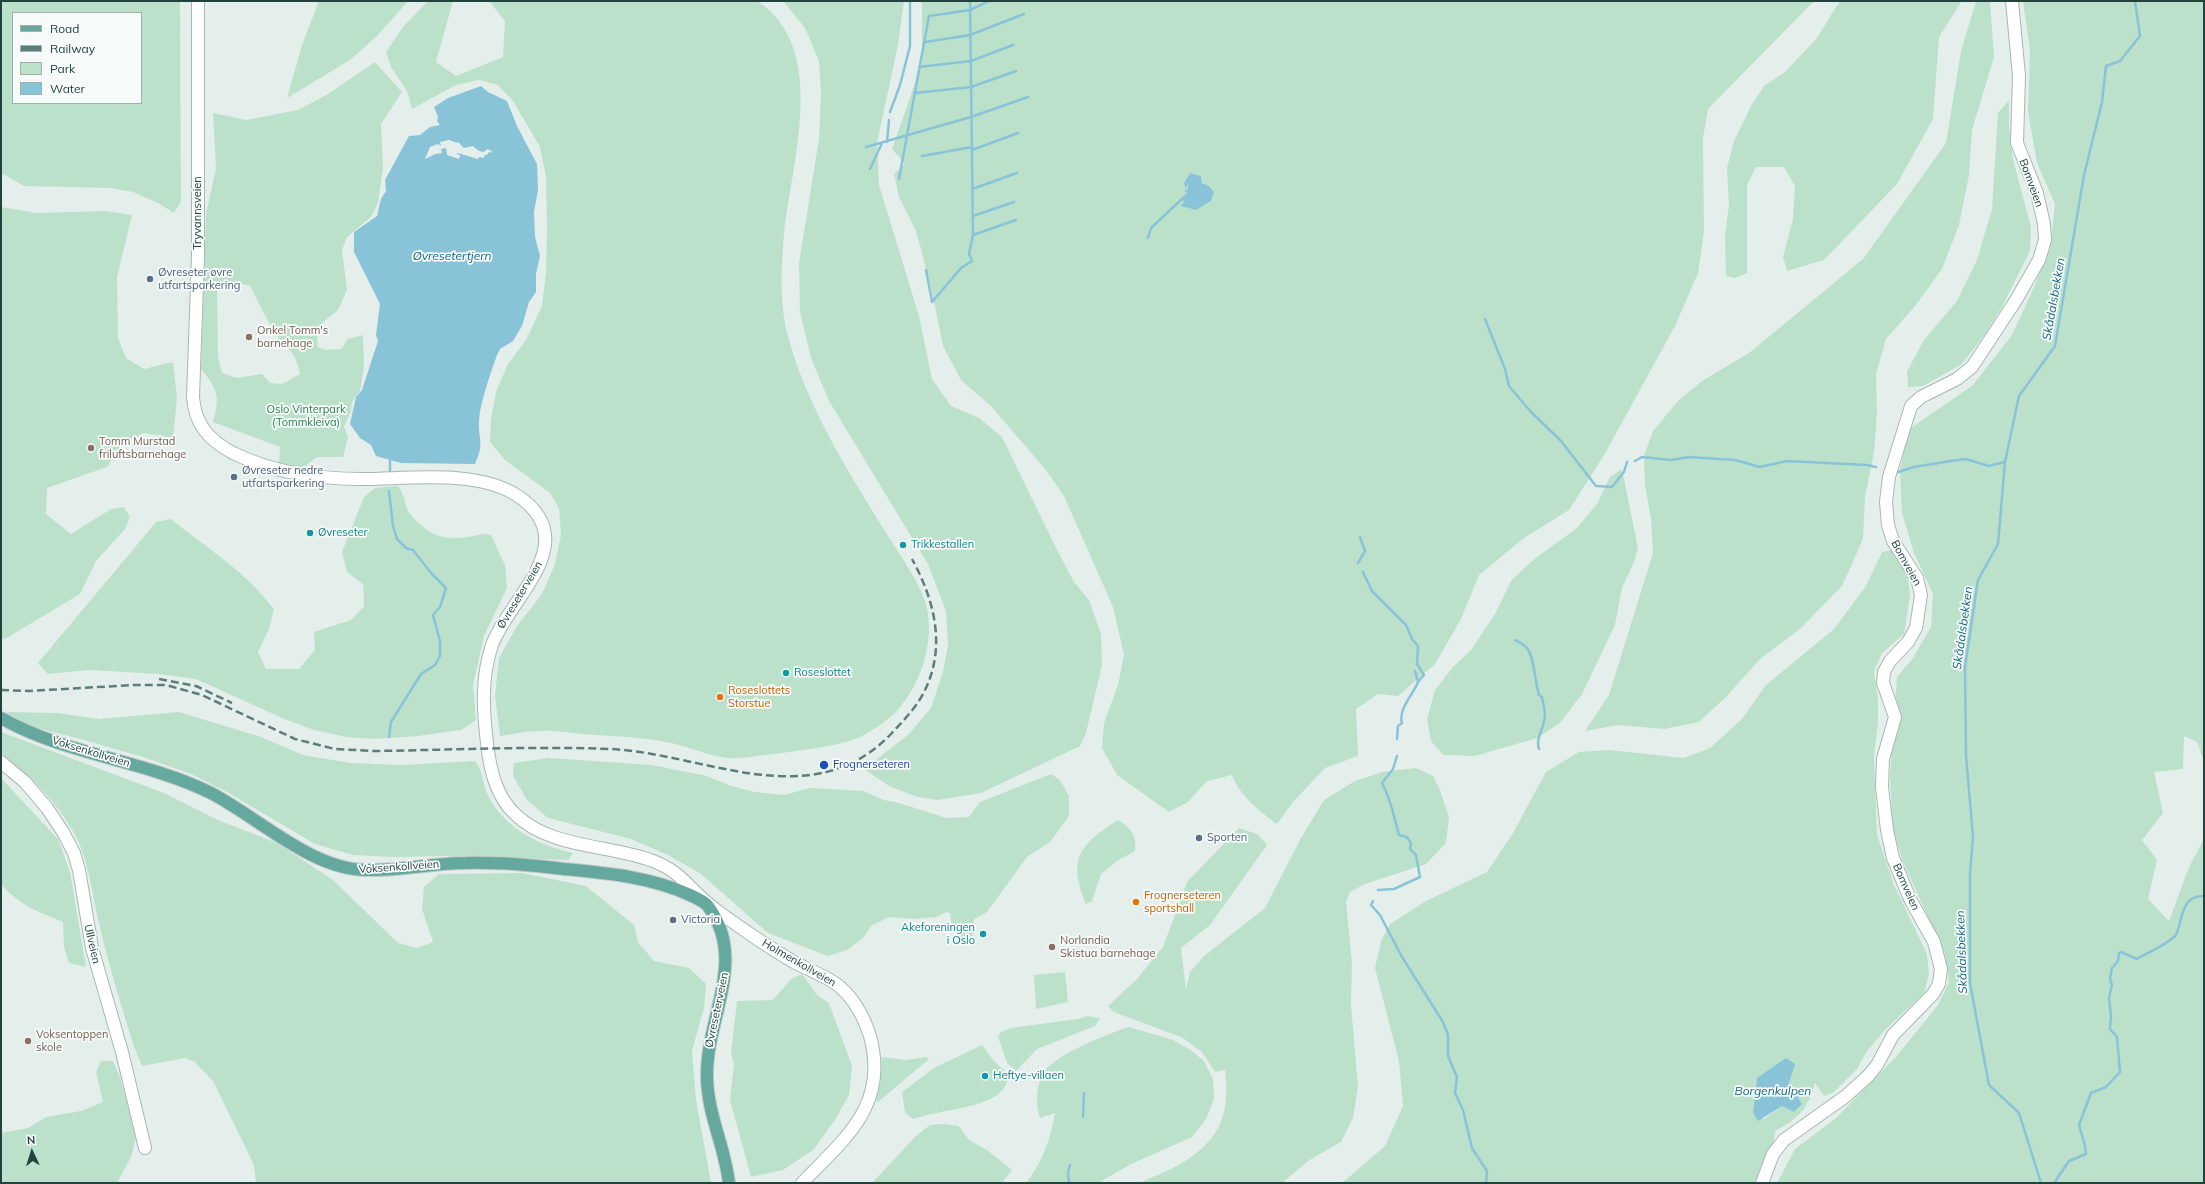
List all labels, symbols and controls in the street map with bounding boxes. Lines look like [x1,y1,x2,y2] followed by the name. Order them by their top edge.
[12,12,142,104] legend
[50,21,79,36] text: Road
[50,41,95,56] text: Railway
[50,61,75,76] text: Park
[50,81,85,96] text: Water
[2016,157,2046,209] street label: Bomveien
[191,176,205,250] street label: Tryvannsveien
[412,249,492,263] water label: Øvresetertjern
[2040,257,2068,341] water label: Skådalsbekken
[158,266,240,292] place label: Øvreseter øvre utfartsparkering
[145,274,155,284] marker: Øvreseter øvre utfartsparkering
[257,324,328,350] place label: Onkel Tomm's barnehage
[244,332,254,342] marker: Onkel Tomm's barnehage
[266,403,346,429] park label: Oslo Vinterpark (Tommkleiva)
[99,435,186,461] place label: Tomm Murstad friluftsbarnehage
[86,443,96,453] marker: Tomm Murstad friluftsbarnehage
[242,464,324,490] place label: Øvreseter nedre utfartsparkering
[229,472,239,482] marker: Øvreseter nedre utfartsparkering
[318,526,367,540] place label: Øvreseter
[305,528,315,538] marker: Øvreseter
[911,538,974,552] place label: Trikkestallen
[1888,538,1924,588] street label: Bomveien
[898,540,908,550] marker: Trikkestallen
[495,559,545,631] street label: Øvreseterveien
[1950,586,1976,670] water label: Skådalsbekken
[794,666,851,680] place label: Roseslottet
[781,668,791,678] marker: Roseslottet
[728,684,790,710] place label: Roseslottets Storstue
[715,692,725,702] marker: Roseslottets Storstue
[51,734,131,770] street label: Voksenkollveien
[833,758,910,772] place label: Frognerseteren
[818,759,830,771] marker: Frognerseteren
[1207,831,1247,845] place label: Sporten
[1194,833,1204,843] marker: Sporten
[358,858,440,876] street label: Voksenkollveien
[1890,861,1922,913] street label: Bomveien
[1144,889,1221,915] place label: Frognerseteren sportshall
[1131,897,1141,907] marker: Frognerseteren sportshall
[1953,910,1971,994] water label: Skådalsbekken
[681,913,720,927] place label: Victoria
[668,915,678,925] marker: Victoria
[901,921,975,947] place label: Akeforeningen i Oslo
[81,923,103,965] street label: Ullveien
[978,929,988,939] marker: Akeforeningen i Oslo
[1060,934,1155,960] place label: Norlandia Skistua barnehage
[760,936,838,990] street label: Holmenkollveien
[1047,942,1057,952] marker: Norlandia Skistua barnehage
[703,971,731,1049] street label: Øvreseterveien
[36,1028,108,1054] place label: Voksentoppen skole
[23,1036,33,1046] marker: Voksentoppen skole
[993,1069,1064,1083] place label: Heftye-villaen
[980,1071,990,1081] marker: Heftye-villaen
[1735,1084,1811,1098] water label: Borgenkulpen
[12,1132,52,1172] north arrow
[27,1133,36,1147] text: N

